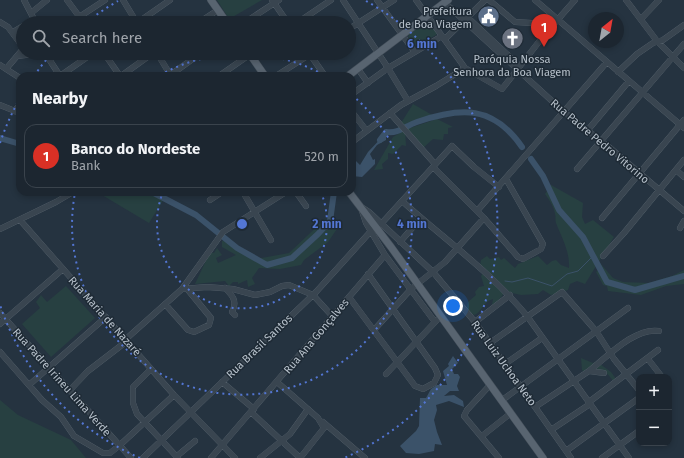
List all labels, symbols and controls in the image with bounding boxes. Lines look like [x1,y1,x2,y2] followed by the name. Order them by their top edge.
[475,4,501,30] public building icon: Prefeitura de Boa Viagem
[399,5,472,31] place label: Prefeitura de Boa Viagem
[588,12,624,48] north arrow
[531,14,557,47] pin: 1
[16,16,356,60] search box
[499,26,525,52] church icon: Paróquia Nossa Senhora da Boa Viagem
[30,27,52,49] icon: search
[62,29,142,47] text: Search here
[407,37,437,51] text: 6 min
[453,53,571,79] place label: Paróquia Nossa Senhora da Boa Viagem
[32,88,87,109] text: Nearby
[548,96,652,186] street label: Rua Padre Pedro Vitorino
[71,140,200,158] text: Banco do Nordeste
[43,149,49,164] text: 1
[304,149,339,164] text: 520 m
[71,158,100,173] text: Bank
[235,217,249,231] centre of rings
[312,217,342,231] text: 2 min
[397,217,427,231] text: 4 min
[66,274,144,359] street label: Rua Maria de Nazaré
[281,296,352,377] street label: Rua Ana Gonçalves
[443,296,463,316] your location
[224,312,295,381] street label: Rua Brasil Santos
[468,318,539,409] street label: Rua Luiz Uchoa Neto
[10,326,114,439] street label: Rua Padre Irineu Lima Verde
[636,374,672,446] map controls
[636,374,672,410] button: +
[636,410,672,446] button: −

